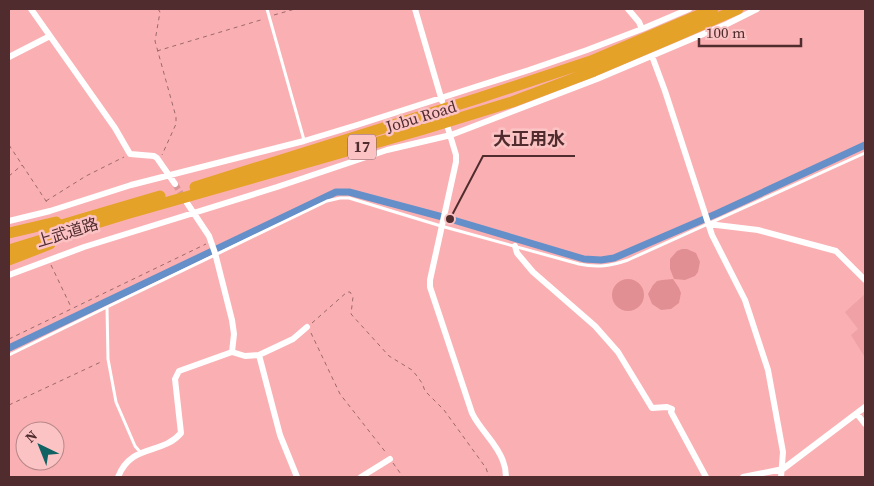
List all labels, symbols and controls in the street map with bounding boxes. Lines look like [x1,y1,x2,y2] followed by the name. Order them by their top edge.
[699,15,802,47] scale bar
[706,22,746,43] text: 100 m
[382,95,459,137] street label: Jobu Road
[483,123,575,156] callout: 大正用水
[493,126,565,151] text: 大正用水
[348,134,376,160] road number: 17
[33,212,101,252] street label: 上武道路
[15,421,65,471] north arrow
[21,426,42,447] text: N

